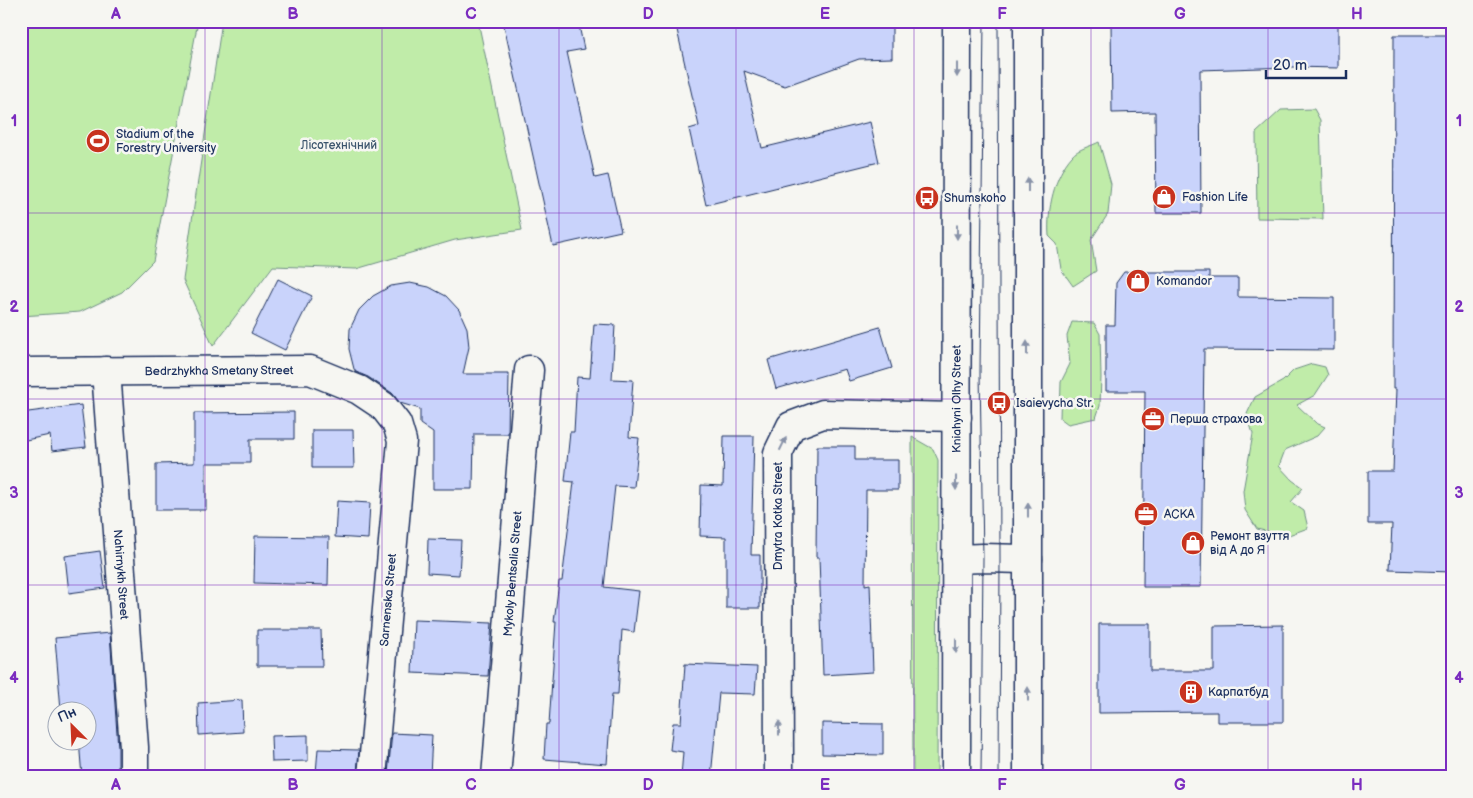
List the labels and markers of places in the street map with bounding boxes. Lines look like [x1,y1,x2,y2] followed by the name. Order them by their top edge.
[116,127,217,156] place label: Stadium of the Forestry University
[85,128,111,154] sports icon: Stadium of the Forestry University
[1151,184,1177,210] shop icon: Fashion Life
[914,185,940,211] bus stop icon: Shumskoho
[1182,190,1248,205] place label: Fashion Life
[944,191,1007,206] place label: Shumskoho
[1125,268,1151,294] shop icon: Komandor
[1156,274,1213,289] place label: Komandor
[986,390,1012,416] bus stop icon: Isaievycha Str.
[1016,396,1093,411] place label: Isaievycha Str.
[1140,406,1166,432] office icon: Перша страхова
[1170,412,1262,427] place label: Перша страхова
[1133,501,1159,527] office icon: АСКА
[1163,507,1195,522] place label: АСКА
[1210,529,1290,558] place label: Ремонт взуття від А до Я
[1180,530,1206,556] shop icon: Ремонт взуття від А до Я
[1178,679,1204,705] building icon: Карпатбуд
[1208,685,1269,700] place label: Карпатбуд

